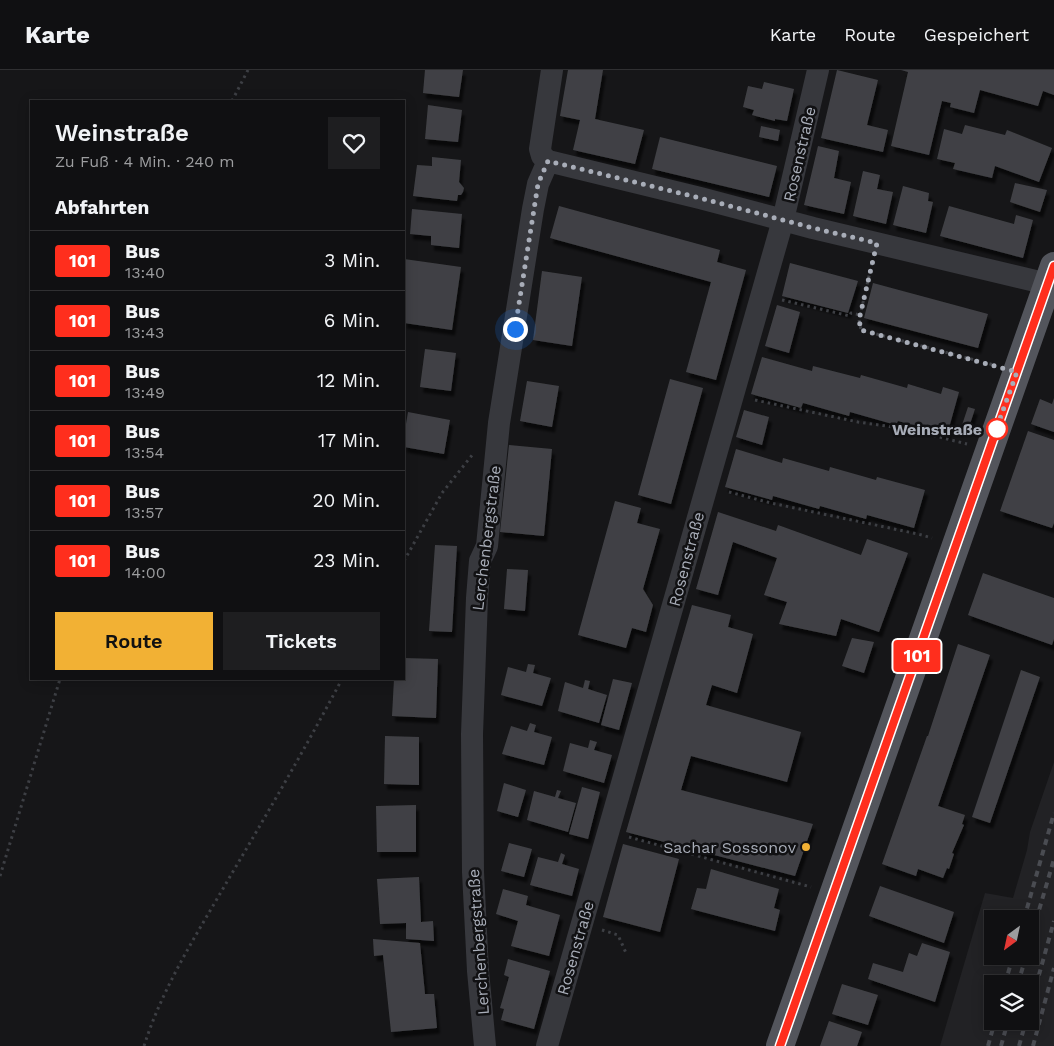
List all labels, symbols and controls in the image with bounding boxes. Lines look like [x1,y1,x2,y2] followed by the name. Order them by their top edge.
[25,21,90,49] text: Karte
[770,24,816,45] text: Karte
[844,24,896,45] text: Route
[924,24,1029,45] text: Gespeichert
[779,105,820,204] street label: Rosenstraße
[328,117,380,169] button: heart
[55,119,189,147] text: Weinstraße
[55,152,235,171] text: Zu Fuß · 4 Min. · 240 m
[55,196,149,219] text: Abfahrten
[125,240,160,263] text: Bus
[324,249,380,272] text: 3 Min.
[69,250,96,271] text: 101
[125,263,165,282] text: 13:40
[125,300,160,323] text: Bus
[324,309,380,332] text: 6 Min.
[69,310,96,331] text: 101
[503,317,528,342] your location
[125,323,164,342] text: 13:43
[125,360,160,383] text: Bus
[317,369,380,392] text: 12 Min.
[69,370,96,391] text: 101
[125,383,165,402] text: 13:49
[986,418,1008,440] marker: Weinstraße
[125,420,160,443] text: Bus
[892,420,982,439] place label: Weinstraße
[318,429,380,452] text: 17 Min.
[69,430,96,451] text: 101
[125,443,164,462] text: 13:54
[468,464,505,612] street label: Lerchenbergstraße
[125,480,160,503] text: Bus
[313,489,380,512] text: 20 Min.
[69,490,96,511] text: 101
[125,503,164,522] text: 13:57
[665,510,708,609] street label: Rosenstraße
[125,540,160,563] text: Bus
[313,549,380,572] text: 23 Min.
[69,550,96,571] text: 101
[125,563,166,582] text: 14:00
[55,612,213,670] button: Route
[223,612,380,670] button: Tickets
[888,640,946,672] line badge: 101
[903,645,931,666] text: 101
[663,838,797,857] place label: Sachar Sossonov
[800,841,812,853] marker: Sachar Sossonov
[464,868,493,1016] street label: Lerchenbergstraße
[553,899,598,997] street label: Rosenstraße
[984,910,1039,965] north arrow
[984,910,1039,1030] map controls
[984,975,1039,1030] button: layers

